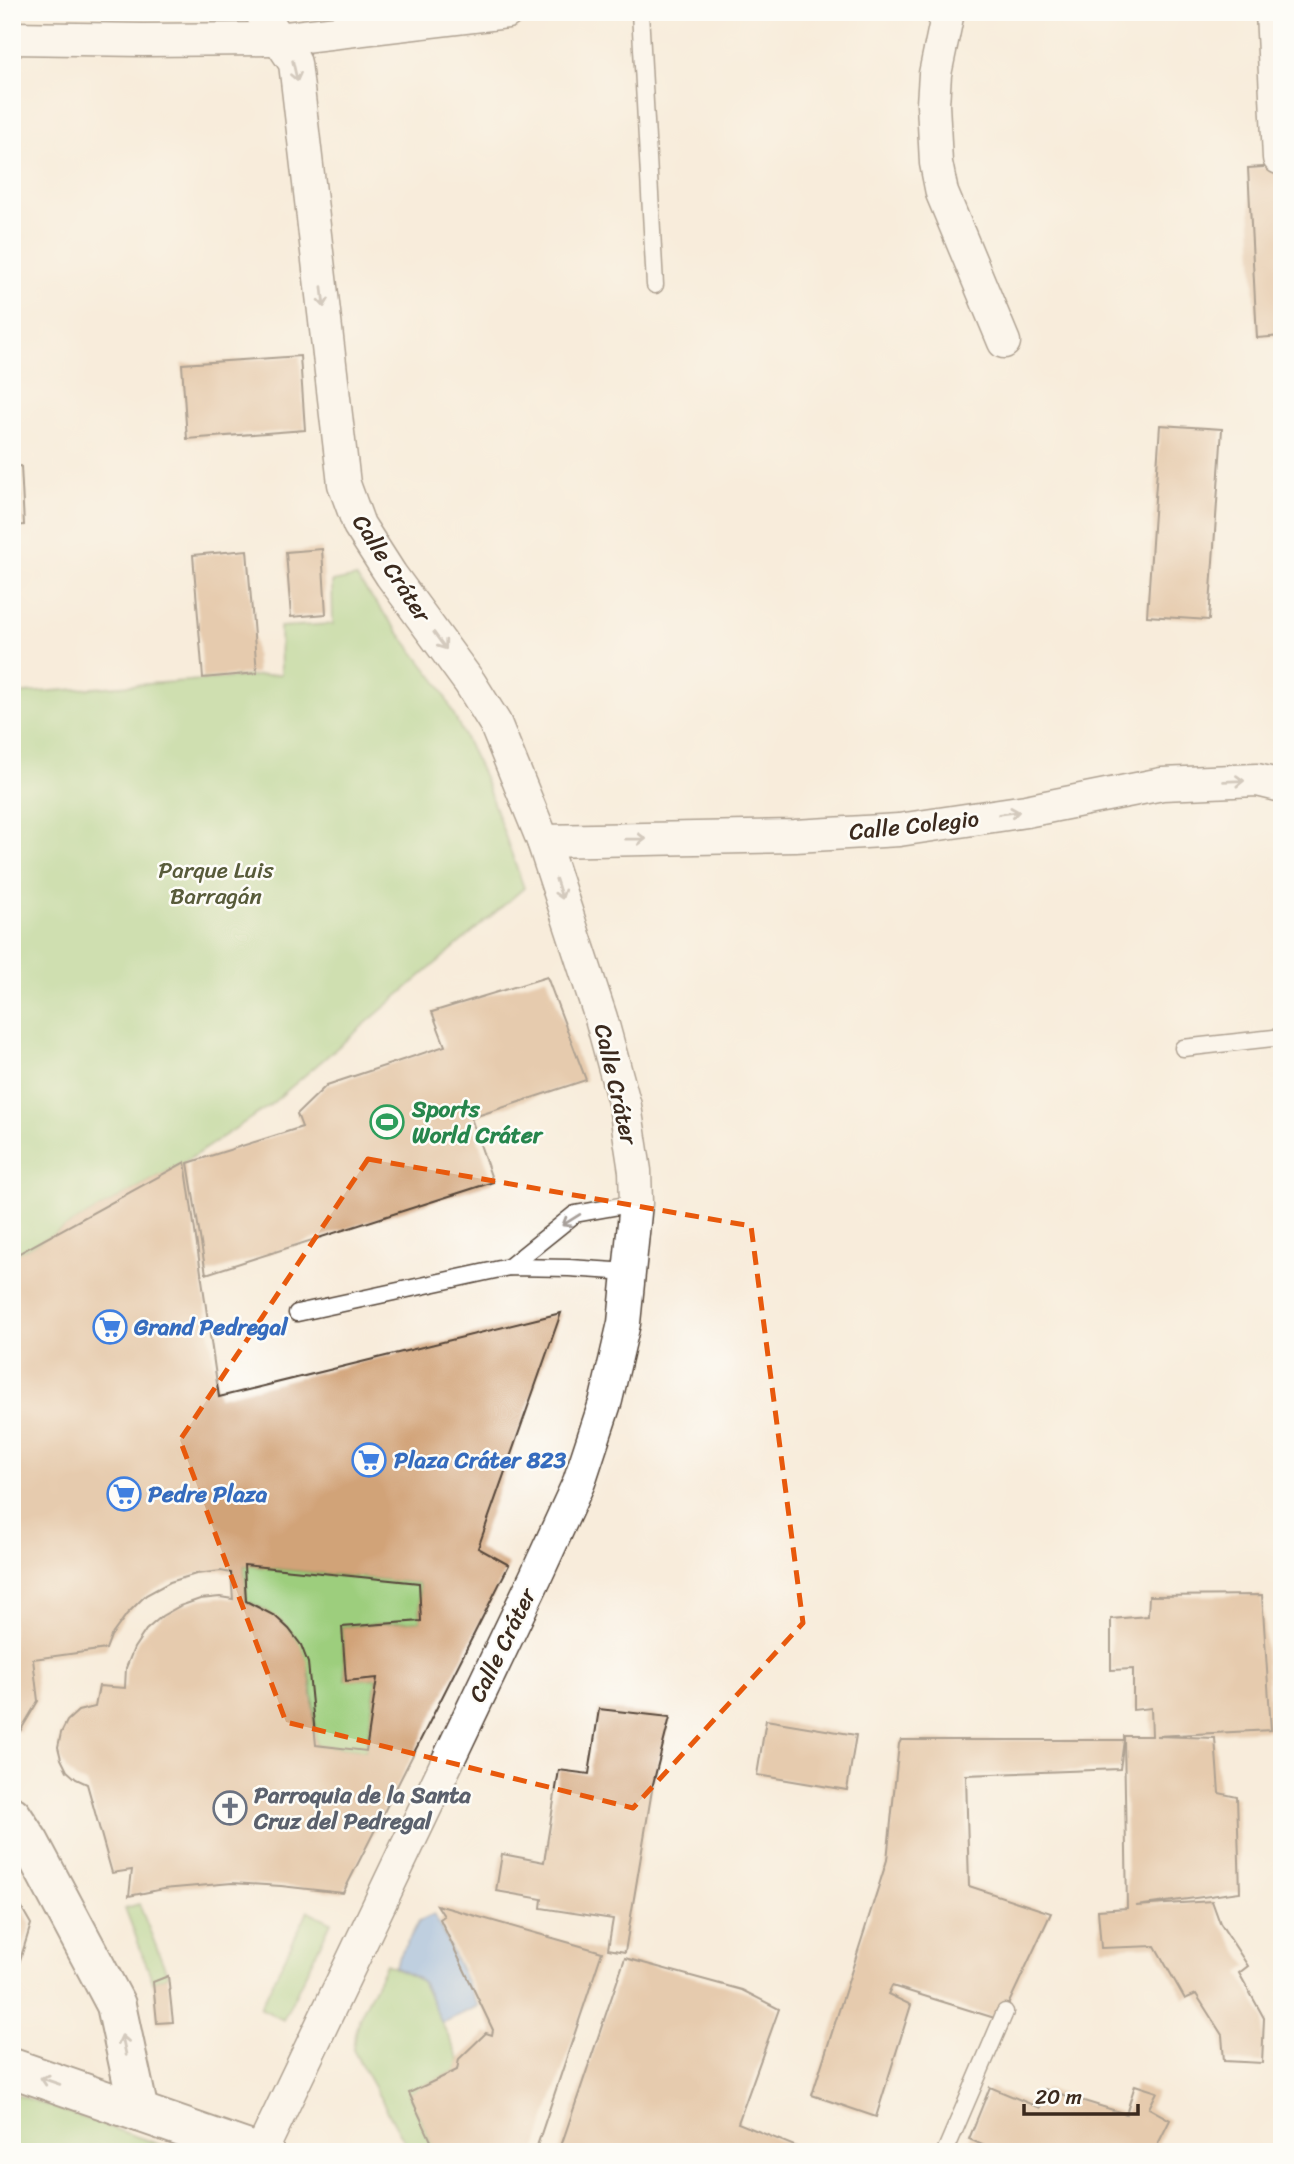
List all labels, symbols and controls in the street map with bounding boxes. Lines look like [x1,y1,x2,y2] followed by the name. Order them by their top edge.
[288,59,302,82] one-way arrow
[316,285,329,307] one-way arrow
[341,506,443,632] street label: Calle Cráter
[432,632,447,651] one-way arrow
[1222,775,1245,788] one-way arrow
[847,798,981,853] street label: Calle Colegio
[997,807,1020,820] one-way arrow
[624,832,647,846] one-way arrow
[158,850,274,917] park label: Parque Luis Barragán
[554,878,566,900] one-way arrow
[582,1020,650,1150] street label: Calle Cráter
[411,1089,544,1156] place label: Sports World Cráter
[368,1103,406,1141] sports icon: Sports World Cráter
[562,1212,581,1227] one-way arrow
[133,1307,289,1348] place label: Grand Pedregal
[91,1308,129,1346] supermarket icon: Grand Pedregal
[394,1440,567,1481] place label: Plaza Cráter 823
[350,1441,388,1479] supermarket icon: Plaza Cráter 823
[148,1474,268,1515] place label: Pedre Plaza
[105,1475,143,1513] supermarket icon: Pedre Plaza
[457,1580,548,1709] street label: Calle Cráter
[253,1775,471,1842] place label: Parroquia de la Santa Cruz del Pedregal
[211,1789,249,1827] church icon: Parroquia de la Santa Cruz del Pedregal
[117,2034,131,2057] one-way arrow
[1024,2073,1138,2117] scale bar
[40,2074,62,2086] one-way arrow
[1035,2078,1082,2116] text: 20 m

